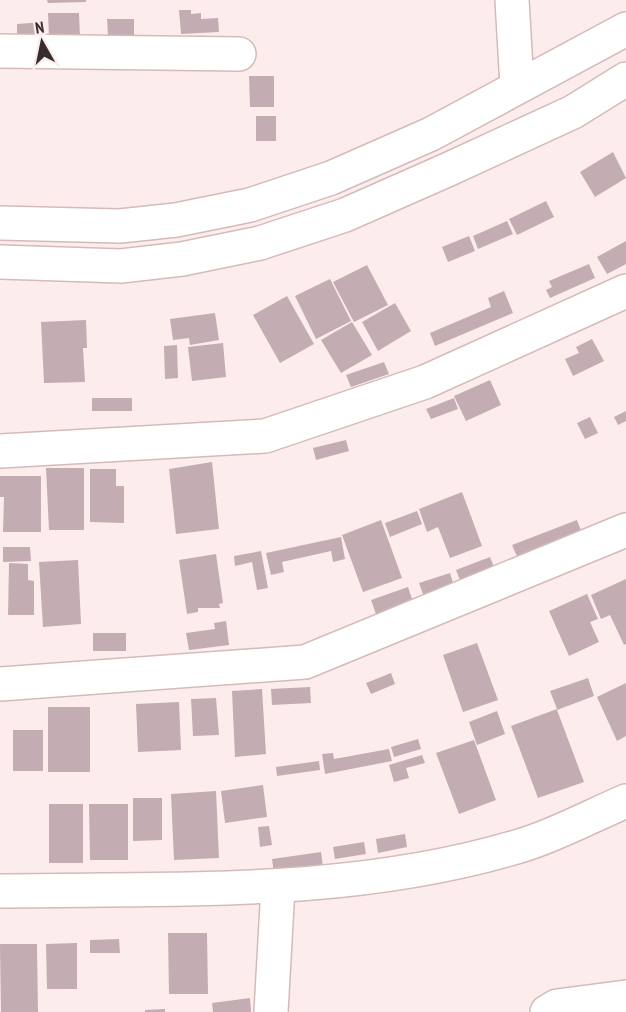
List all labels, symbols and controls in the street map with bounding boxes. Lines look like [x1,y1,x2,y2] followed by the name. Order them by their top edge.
[12,12,72,72] north arrow
[34,17,45,38] text: N

